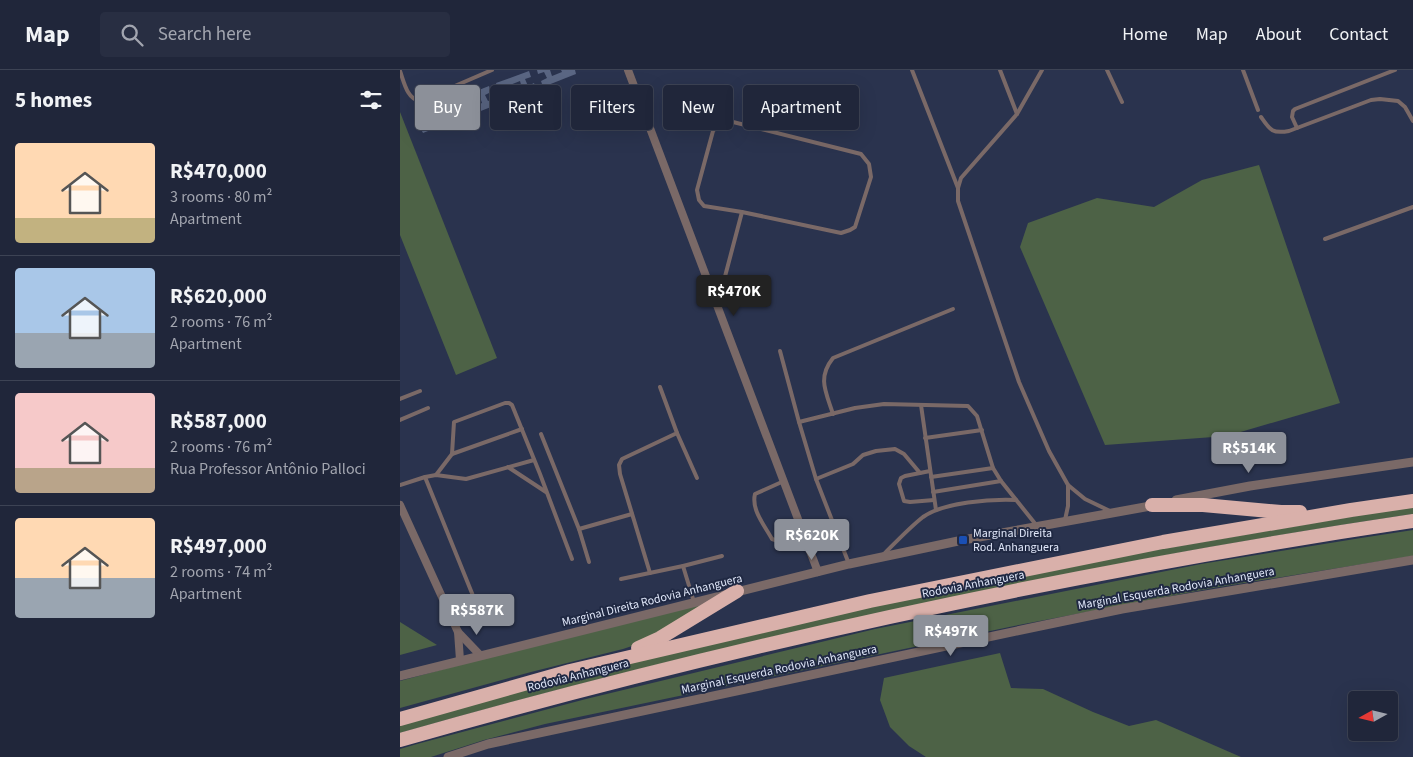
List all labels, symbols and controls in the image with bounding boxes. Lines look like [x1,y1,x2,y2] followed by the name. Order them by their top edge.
[100,12,450,57] search box
[25,17,70,52] text: Map
[118,21,146,49] icon: search
[158,21,251,48] text: Search here
[1122,22,1168,47] text: Home
[1196,22,1228,47] text: Map
[1256,22,1301,47] text: About
[1329,22,1388,47] text: Contact
[15,85,92,115] text: 5 homes
[415,85,480,130] chip: Buy
[490,85,561,130] chip: Rent
[571,85,653,130] chip: Filters
[663,85,733,130] chip: New
[743,85,859,130] chip: Apartment
[357,86,385,114] icon: filters
[170,156,267,186] text: R$470,000
[55,163,115,223] icon: home
[170,186,272,208] text: 3 rooms · 80 m²
[170,208,242,230] text: Apartment
[693,274,775,317] pin: R$470K
[707,280,761,302] text: R$470K
[170,281,267,311] text: R$620,000
[55,288,115,348] icon: home
[170,311,272,333] text: 2 rooms · 76 m²
[170,333,242,355] text: Apartment
[170,406,267,436] text: R$587,000
[55,413,115,473] icon: home
[1208,432,1290,474] pin: R$514K
[170,436,272,458] text: 2 rooms · 76 m²
[1222,437,1276,459] text: R$514K
[170,458,366,480] text: Rua Professor Antônio Palloci
[771,518,853,561] pin: R$620K
[785,524,839,546] text: R$620K
[973,525,1059,556] place label: Marginal Direita Rod. Anhanguera
[170,531,267,561] text: R$497,000
[957,534,969,546] marker: Marginal Direita Rod. Anhanguera
[55,538,115,598] icon: home
[170,561,272,583] text: 2 rooms · 74 m²
[1076,563,1276,614] street label: Marginal Esquerda Rodovia Anhanguera
[920,566,1026,603] street label: Rodovia Anhanguera
[560,570,744,631] street label: Marginal Direita Rodovia Anhanguera
[170,583,242,605] text: Apartment
[436,594,518,636] pin: R$587K
[450,599,504,621] text: R$587K
[910,614,992,657] pin: R$497K
[924,620,978,642] text: R$497K
[680,640,878,699] street label: Marginal Esquerda Rodovia Anhanguera
[526,655,631,696] street label: Rodovia Anhanguera
[1348,691,1398,741] north arrow
[1348,691,1398,741] map controls

